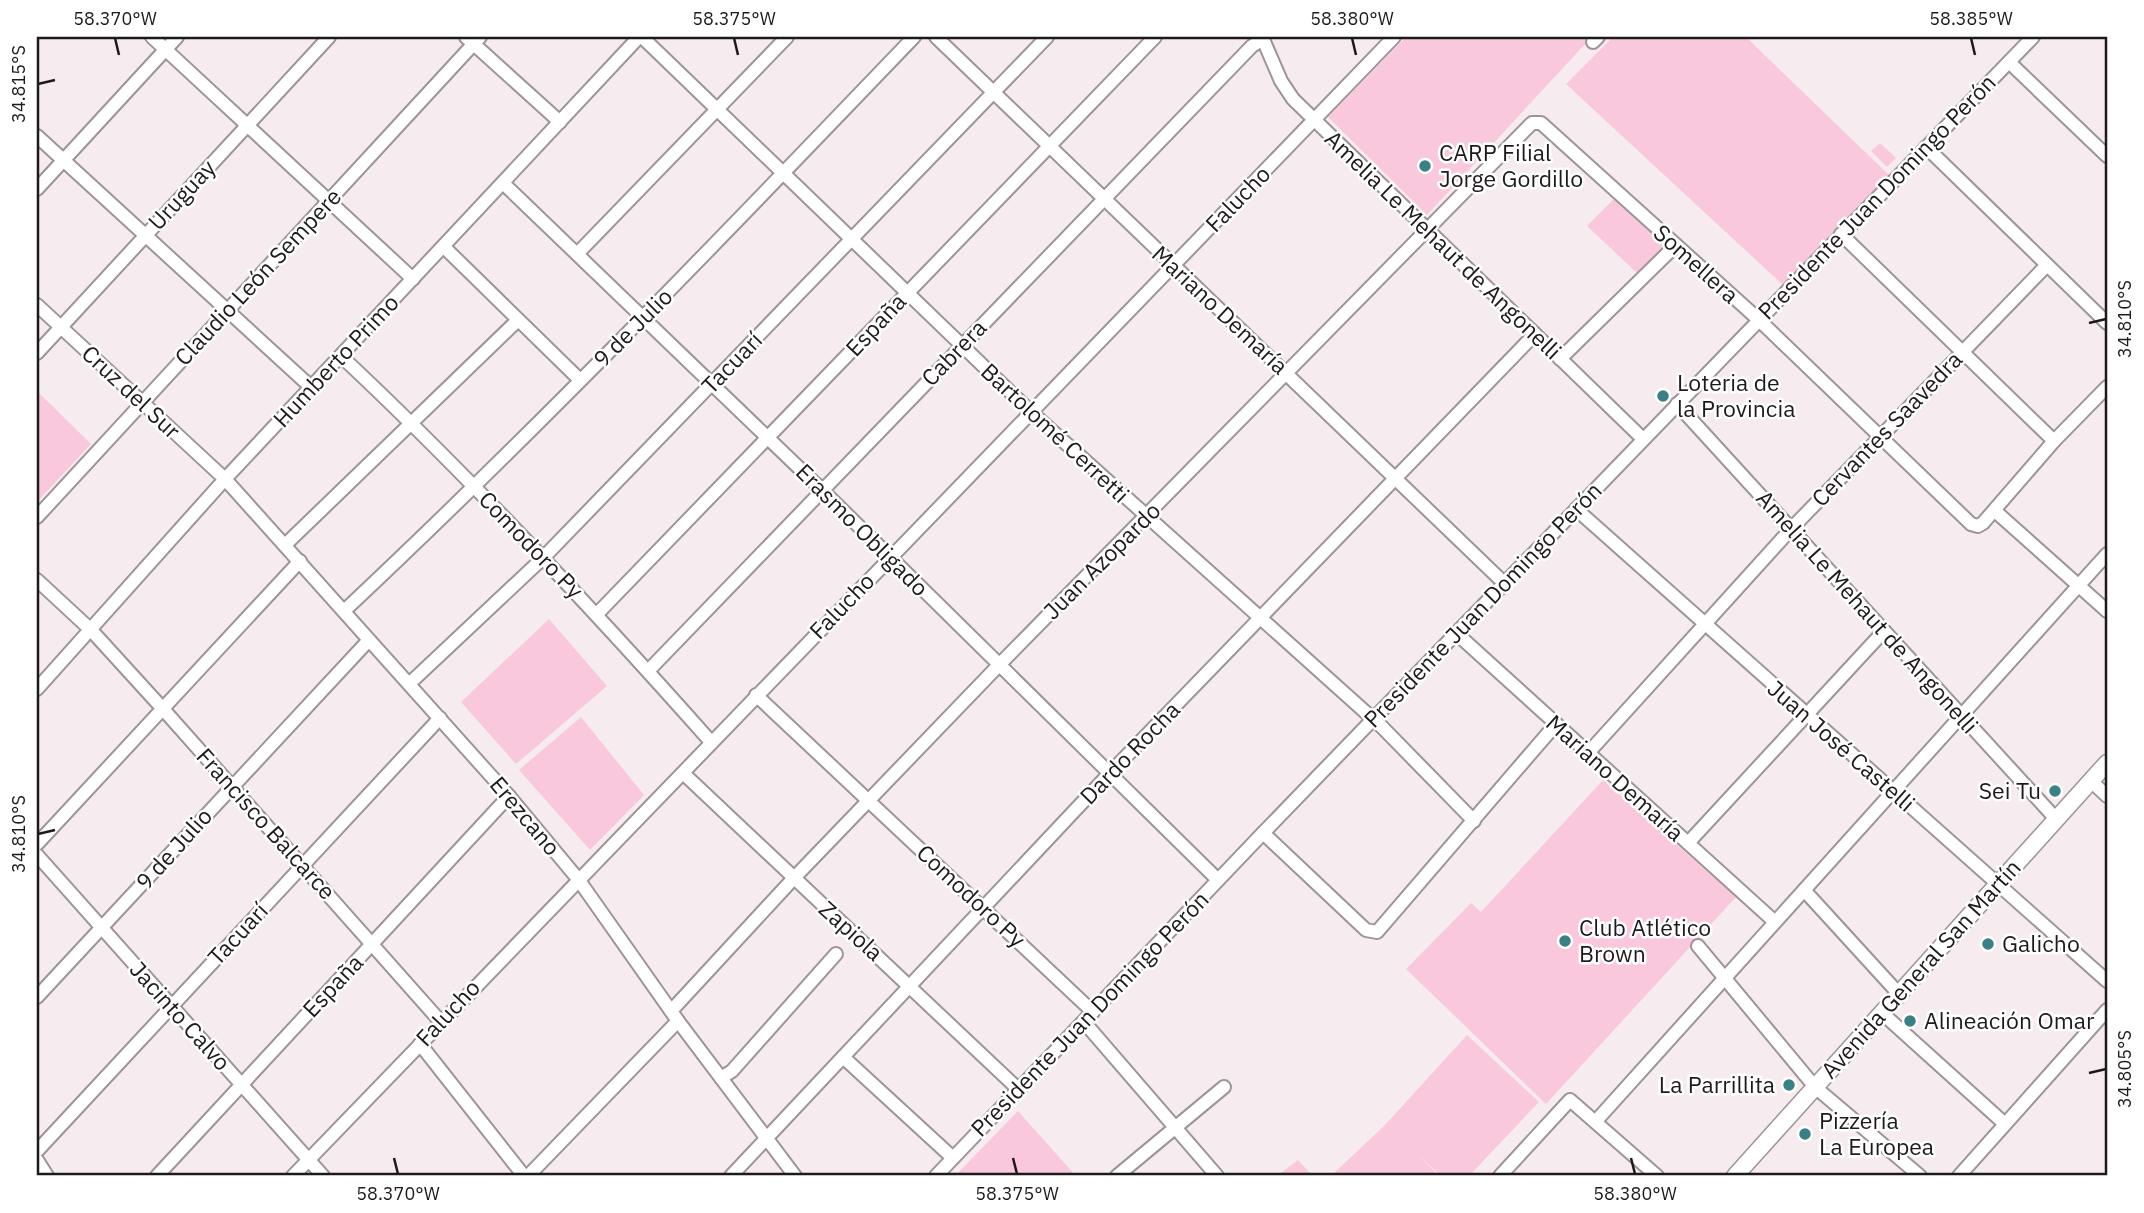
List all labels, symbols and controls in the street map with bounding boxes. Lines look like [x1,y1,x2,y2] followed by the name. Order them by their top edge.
[73,7,157,30] text: 58.370°W
[692,7,776,30] text: 58.375°W
[1310,7,1394,30] text: 58.380°W
[1929,7,2013,30] text: 58.385°W
[7,45,30,123] text: 34.815°S
[1751,67,2002,325] street label: Presidente Juan Domingo Perón
[1319,123,1568,365] street label: Amelia Le Mehaut de Angonelli
[1439,137,1583,193] place label: CARP Filial Jorge Gordillo
[141,152,222,236] street label: Uruguay
[1417,158,1433,174] marker: CARP Filial Jorge Gordillo
[1198,159,1276,238] street label: Falucho
[167,181,347,371] street label: Claudio León Sempere
[1648,217,1746,309] street label: Somellera
[1146,238,1295,380] street label: Mariano Demaría
[2113,280,2136,358] text: 34.810°S
[586,281,678,373] street label: 9 de Julio
[839,286,912,362] street label: España
[266,288,405,433] street label: Humberto Primo
[914,313,992,392] street label: Cabrera
[694,325,768,400] street label: Tacuarí
[76,338,188,445] street label: Cruz del Sur
[1804,344,1968,512] street label: Cervantes Saavedra
[975,356,1136,509] street label: Bartolomé Cerretti
[1677,367,1795,423] place label: Loteria de la Provincia
[1655,388,1671,404] marker: Loteria de la Provincia
[790,457,935,602] street label: Erasmo Obligado
[1357,475,1608,733] street label: Presidente Juan Domingo Perón
[1750,483,1985,739] street label: Amelia Le Mehaut de Angonelli
[473,484,591,605] street label: Comodoro Py
[1036,495,1166,625] street label: Juan Azopardo
[802,566,880,645] street label: Falucho
[1762,673,1922,818] street label: Juan José Castelli
[1073,694,1186,810] street label: Dardo Rocha
[1540,707,1691,847] street label: Mariano Demaría
[191,741,343,906] street label: Francisco Balcarce
[484,770,568,861] street label: Erezcano
[1979,775,2041,805] place label: Sei Tu
[2047,783,2063,799] marker: Sei Tu
[7,795,30,873] text: 34.810°S
[129,801,218,896] street label: 9 de Julio
[911,837,1033,954] street label: Comodoro Py
[1814,852,2027,1084] street label: Avenida General San Martín
[964,884,1215,1142] street label: Presidente Juan Domingo Perón
[813,894,890,967] street label: Zapiola
[201,896,274,971] street label: Tacuarí
[1579,912,1711,968] place label: Club Atlético Brown
[2002,928,2080,958] place label: Galicho
[1557,933,1573,949] marker: Club Atlético Brown
[1980,936,1996,952] marker: Galicho
[296,947,369,1023] street label: España
[124,954,238,1076] street label: Jacinto Calvo
[409,972,486,1052] street label: Falucho
[1924,1005,2095,1035] place label: Alineación Omar
[1902,1013,1918,1029] marker: Alineación Omar
[2113,1030,2136,1108] text: 34.805°S
[1659,1069,1775,1099] place label: La Parrillita
[1781,1077,1797,1093] marker: La Parrillita
[1819,1105,1934,1161] place label: Pizzería La Europea
[1797,1126,1813,1142] marker: Pizzería La Europea
[356,1182,440,1205] text: 58.370°W
[975,1182,1059,1205] text: 58.375°W
[1593,1182,1677,1205] text: 58.380°W

